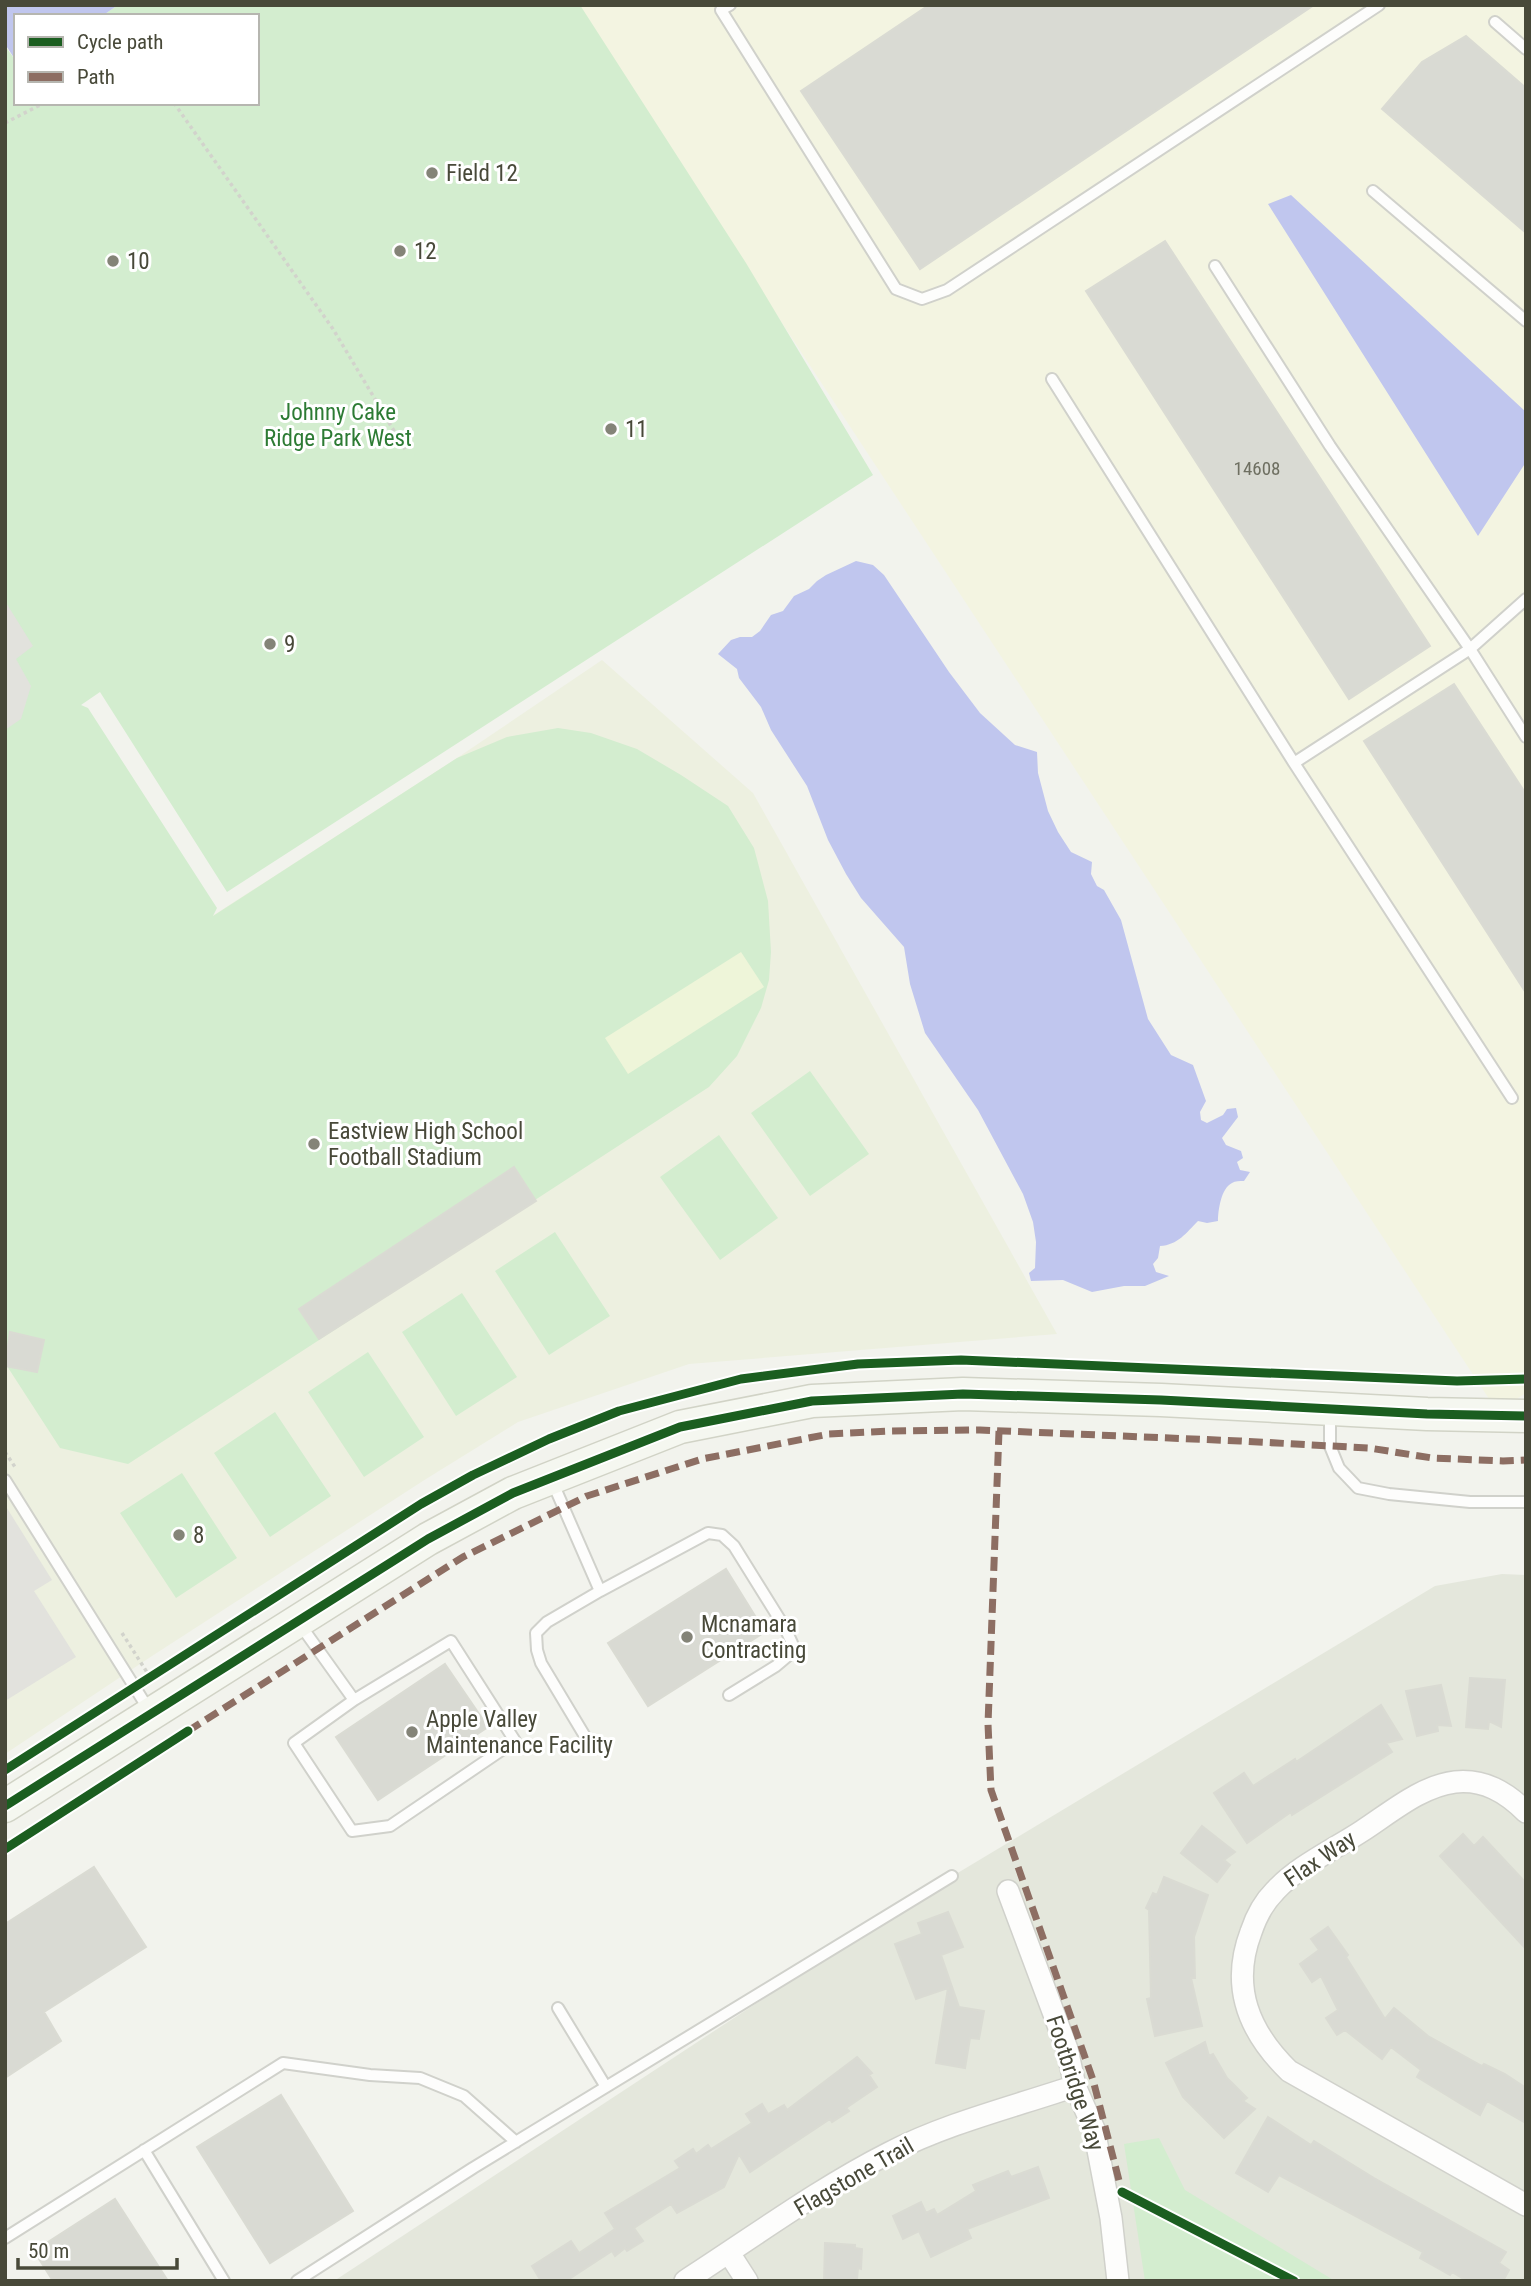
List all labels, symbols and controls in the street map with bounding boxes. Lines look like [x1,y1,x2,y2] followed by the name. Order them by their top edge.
[14,14,259,105] legend
[77,30,163,54] text: Cycle path
[77,65,115,89] text: Path
[446,160,518,187] place label: Field 12
[424,165,440,181] marker: Field 12
[414,238,437,265] place label: 12
[392,243,408,259] marker: 12
[127,248,150,275] place label: 10
[105,253,121,269] marker: 10
[264,399,412,452] park label: Johnny Cake Ridge Park West
[625,416,648,443] place label: 11
[603,421,619,437] marker: 11
[1234,457,1280,480] house number: 14608
[284,631,295,658] place label: 9
[262,636,278,652] marker: 9
[328,1118,523,1171] place label: Eastview High School Football Stadium
[306,1136,322,1152] marker: Eastview High School Football Stadium
[193,1522,204,1549] place label: 8
[171,1527,187,1543] marker: 8
[701,1611,806,1664] place label: Mcnamara Contracting
[679,1629,695,1645] marker: Mcnamara Contracting
[426,1706,613,1759] place label: Apple Valley Maintenance Facility
[404,1724,420,1740] marker: Apple Valley Maintenance Facility
[1279,1825,1361,1893] street label: Flax Way
[1040,2012,1110,2154] street label: Footbridge Way
[790,2132,918,2222] street label: Flagstone Trail
[18,2226,177,2270] scale bar
[28,2239,69,2263] text: 50 m

